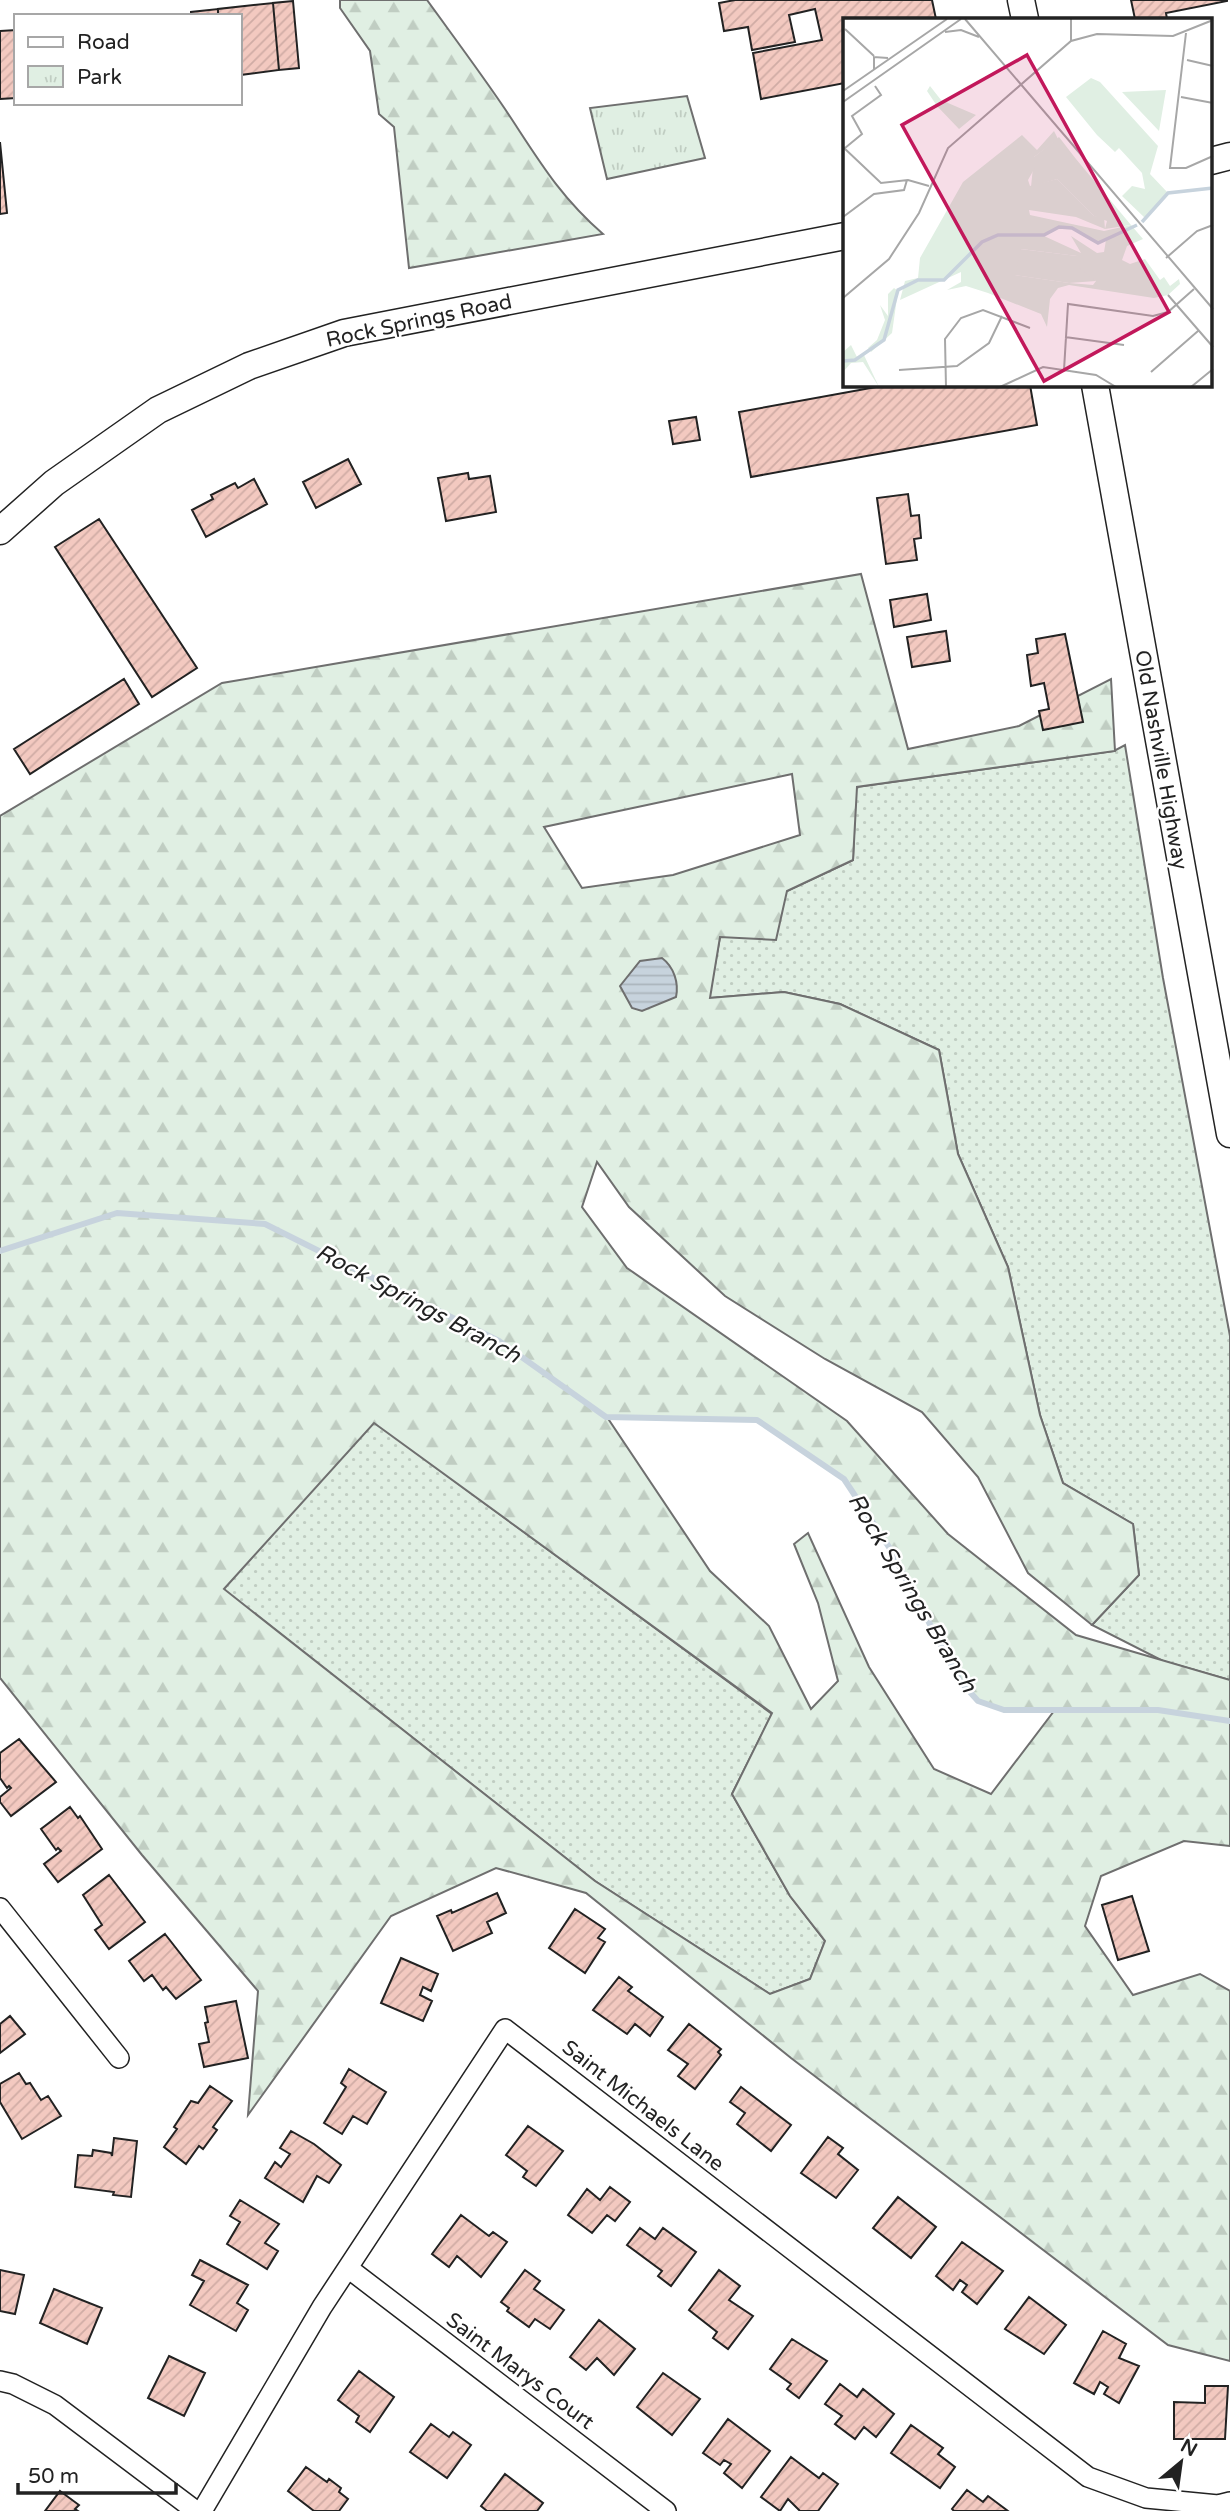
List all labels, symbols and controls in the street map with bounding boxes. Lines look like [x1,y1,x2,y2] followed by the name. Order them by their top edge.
[14,14,242,105] legend
[843,18,1212,387] inset map
[77,30,130,55] text: Road
[77,65,122,90] text: Park
[324,289,514,353] street label: Rock Springs Road
[1129,648,1193,872] street label: Old Nashville Highway
[311,1238,526,1370] water label: Rock Springs Branch
[841,1488,983,1699] water label: Rock Springs Branch
[557,2035,729,2177] street label: Saint Michaels Lane
[441,2307,599,2435] street label: Saint Marys Court
[1146,2427,1216,2497] north arrow
[1177,2435,1201,2461] text: N
[18,2452,175,2496] scale bar
[28,2464,79,2489] text: 50 m

